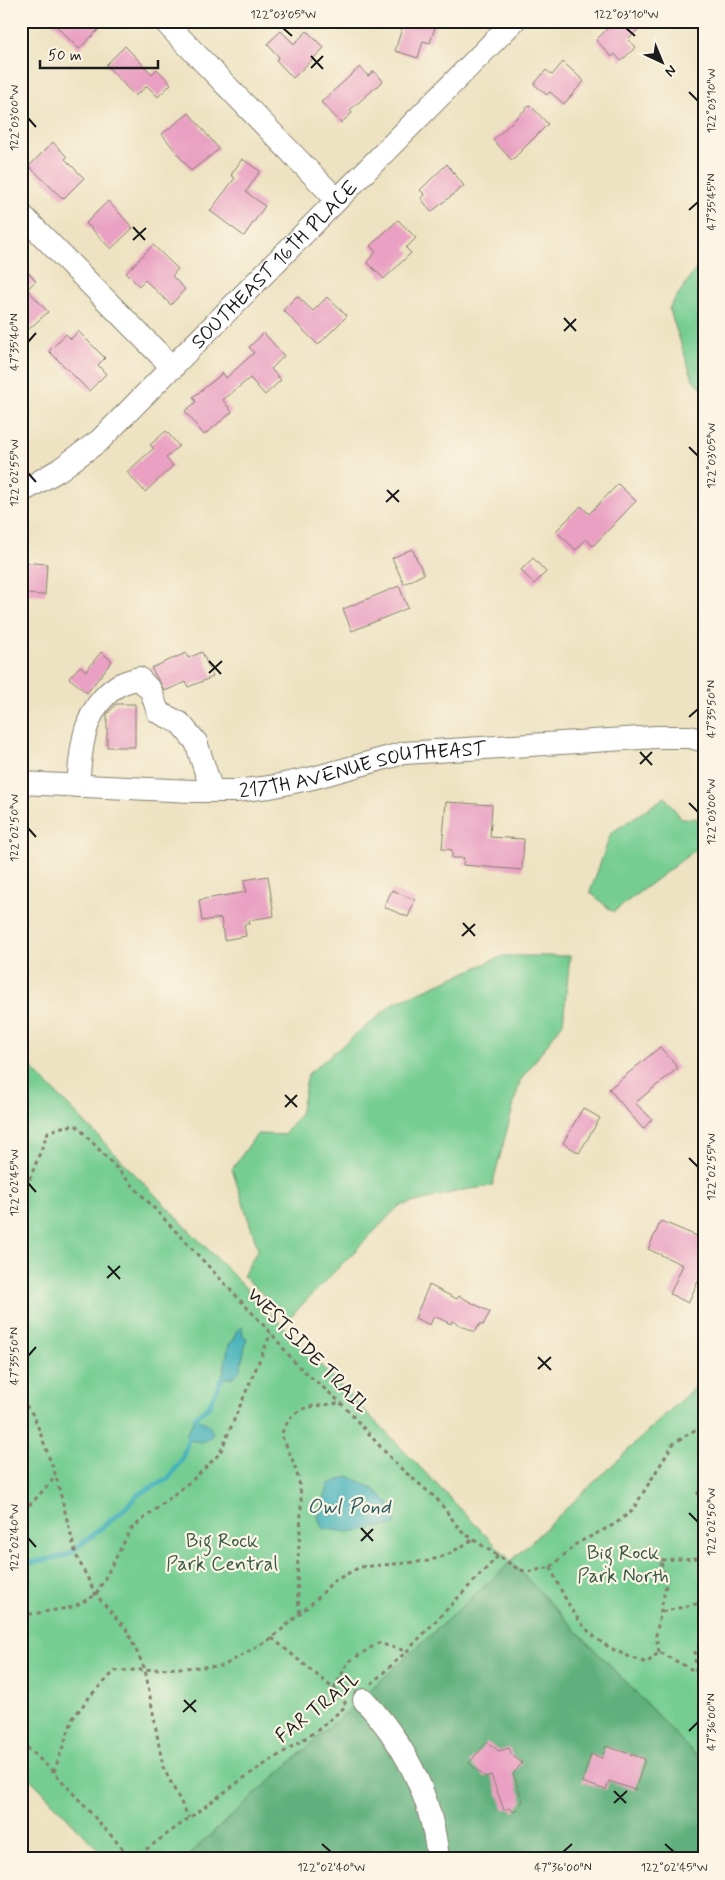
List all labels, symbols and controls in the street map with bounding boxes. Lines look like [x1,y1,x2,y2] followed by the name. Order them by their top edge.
[250,7,316,23] text: 122°03'05"W
[594,7,658,23] text: 122°03'10"W
[40,38,158,70] scale bar
[638,38,688,88] north arrow
[48,46,82,66] text: 50 m
[661,61,680,80] text: N
[704,69,720,133] text: 122°03'10"W
[7,85,23,151] text: 122°03'00"W
[704,173,720,231] text: 47°35'45"N
[185,175,364,355] street label: SOUTHEAST 16TH PLACE
[7,313,23,371] text: 47°35'40"N
[704,423,720,489] text: 122°03'05"W
[7,439,23,507] text: 122°02'55"W
[704,680,720,738] text: 47°35'50"N
[238,736,488,805] street label: 217TH AVENUE SOUTHEAST
[704,779,720,845] text: 122°03'00"W
[7,794,23,862] text: 122°02'50"W
[704,1133,720,1201] text: 122°02'55"W
[7,1149,23,1217] text: 122°02'45"W
[241,1282,375,1420] street label: WESTSIDE TRAIL
[7,1327,23,1385] text: 47°35'50"N
[704,1488,720,1556] text: 122°02'50"W
[307,1493,392,1521] water label: Owl Pond
[7,1504,23,1572] text: 122°02'40"W
[166,1528,278,1578] park label: Big Rock Park Central
[577,1540,669,1590] park label: Big Rock Park North
[270,1667,366,1750] street label: FAR TRAIL
[704,1693,720,1751] text: 47°36'00"N
[297,1860,365,1876] text: 122°02'40"W
[534,1860,592,1876] text: 47°36'00"N
[640,1860,708,1876] text: 122°02'45"W

